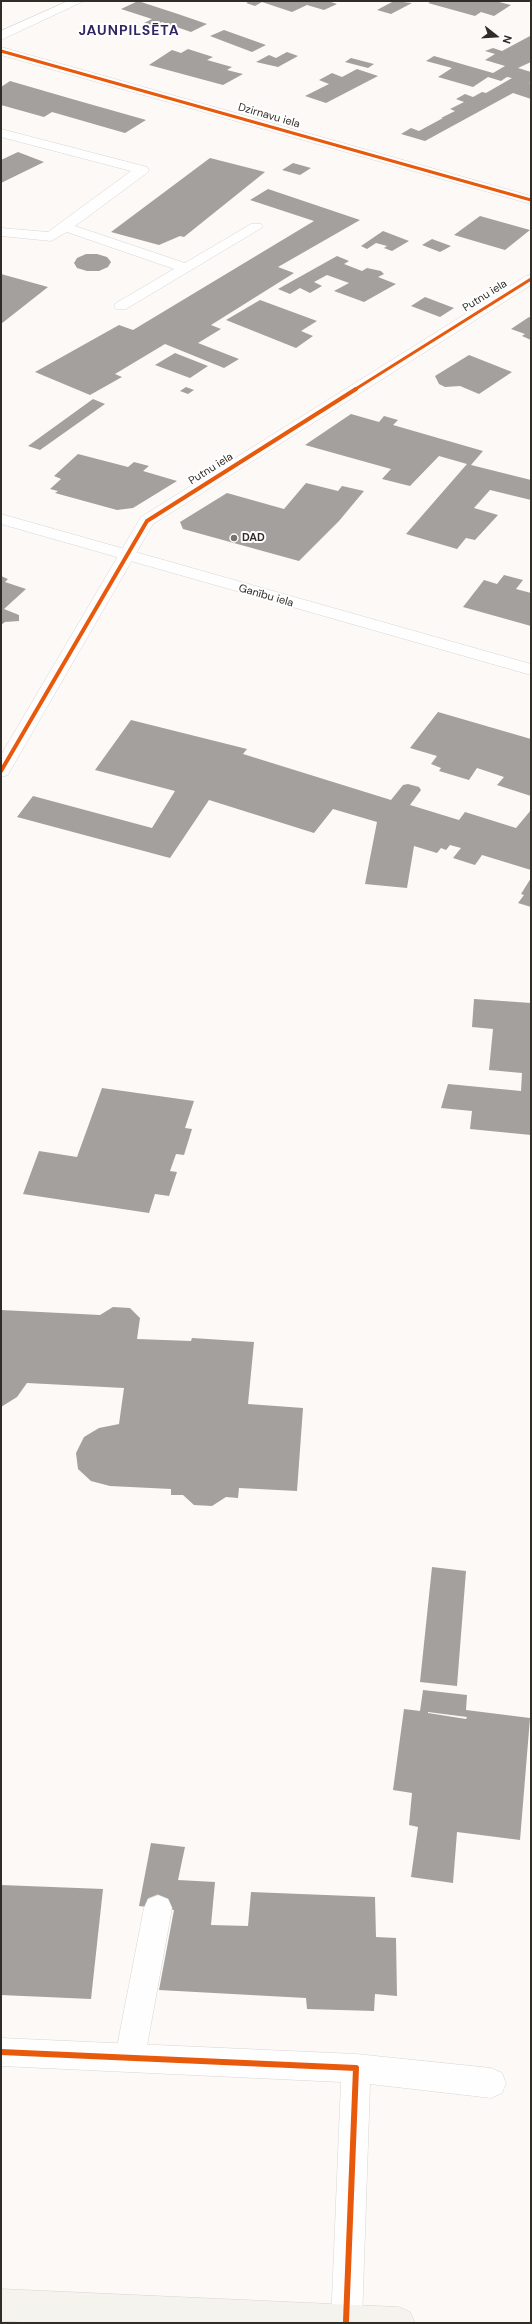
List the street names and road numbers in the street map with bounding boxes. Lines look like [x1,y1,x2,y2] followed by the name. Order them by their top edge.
[237,101,301,131] street label: Dzirnavu iela
[460,277,510,315] street label: Putnu iela
[186,450,236,488] street label: Putnu iela
[237,582,295,610] street label: Ganību iela

